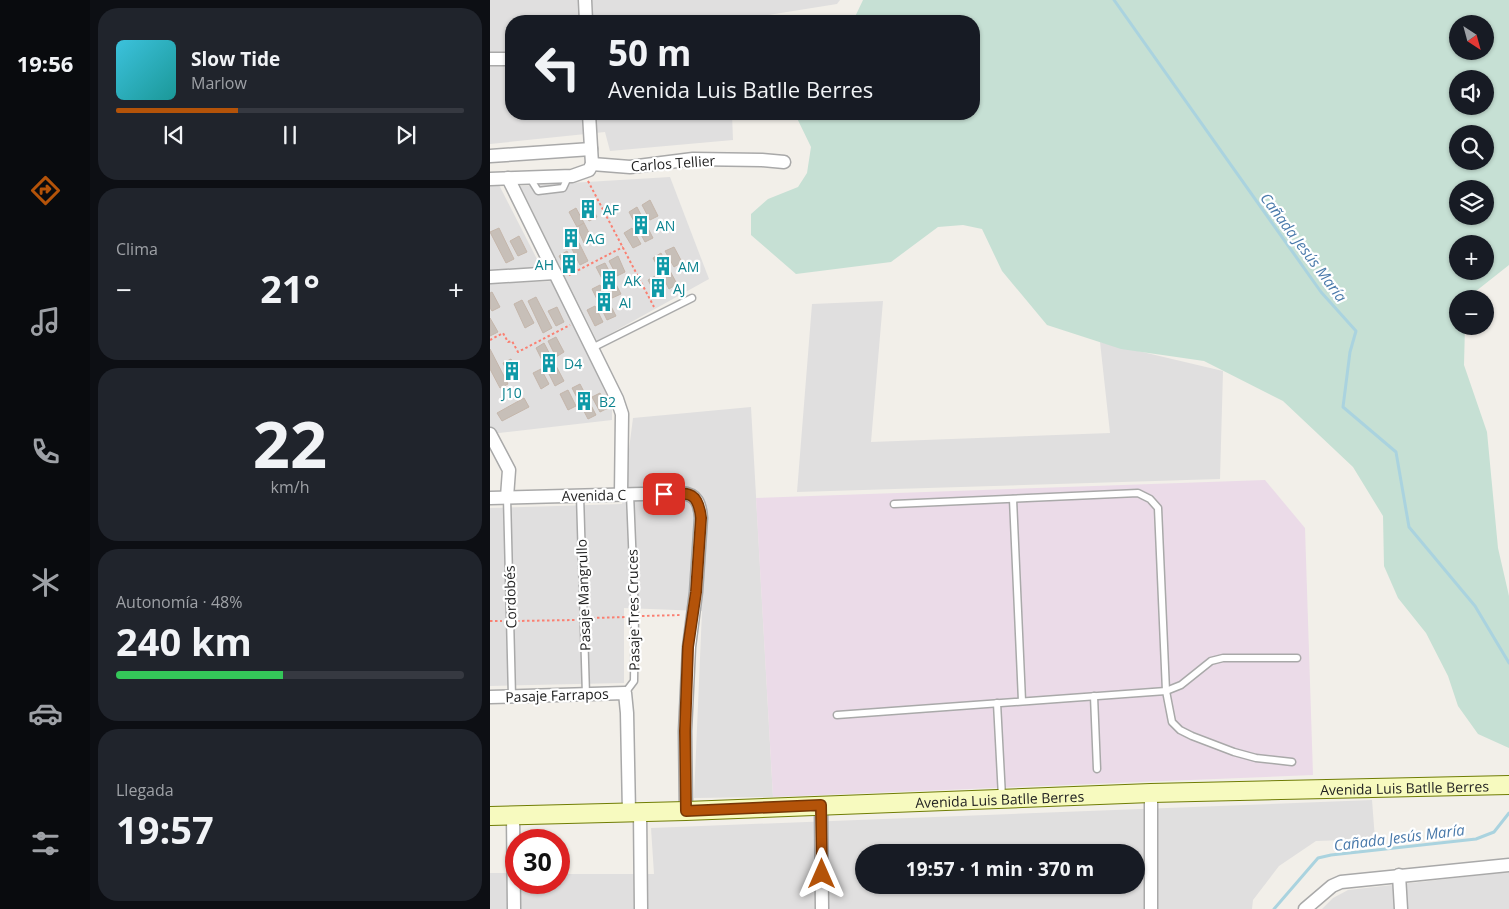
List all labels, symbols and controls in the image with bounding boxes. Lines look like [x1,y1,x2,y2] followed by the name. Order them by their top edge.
[1449,15,1494,60] north arrow
[1449,15,1494,335] map controls
[608,29,691,76] text: 50 m
[525,35,590,100] icon: left
[191,46,280,72] text: Slow Tide
[17,48,73,78] text: 19:56
[1449,70,1494,115] button: sound
[191,72,247,94] text: Marlow
[608,74,873,104] text: Avenida Luis Batlle Berres
[160,121,188,149] icon: previous
[276,121,304,149] icon: pause
[392,121,420,149] icon: next
[1449,125,1494,170] button: search
[630,151,716,175] street label: Carlos Tellier
[28,173,63,208] icon: directions
[1449,180,1494,225] button: layers
[1256,188,1352,306] water label: Cañada Jesús María
[577,198,599,220] building icon: AF
[603,200,619,219] place label: AF
[630,214,652,236] building icon: AN
[656,216,675,235] place label: AN
[560,227,582,249] building icon: AG
[586,229,605,248] place label: AG
[1449,235,1494,280] button: +
[116,238,158,260] text: Clima
[558,253,580,275] building icon: AH
[535,255,554,274] place label: AH
[652,255,674,277] building icon: AM
[678,257,699,276] place label: AM
[260,262,320,314] text: 21°
[598,269,620,291] building icon: AK
[116,270,132,308] text: −
[448,270,464,308] text: +
[624,271,642,290] place label: AK
[647,277,669,299] building icon: AJ
[673,279,686,298] place label: AJ
[1449,290,1494,335] button: −
[593,291,615,313] building icon: AI
[619,293,632,312] place label: AI
[28,304,63,339] icon: music
[538,352,560,374] building icon: D4
[564,354,582,373] place label: D4
[501,360,523,382] building icon: J10
[500,383,522,402] place label: J10
[573,390,595,412] building icon: B2
[599,392,616,411] place label: B2
[253,399,327,487] text: 22
[28,434,63,469] icon: phone
[643,473,685,515] pin
[271,476,309,498] text: km/h
[650,480,678,508] icon: arrive
[562,485,627,505] street label: Avenida C
[572,539,594,651] street label: Pasaje Mangrullo
[622,549,644,671] street label: Pasaje Tres Cruces
[28,565,63,600] icon: climate
[499,565,521,629] street label: Cordobés
[116,591,242,613] text: Autonomía · 48%
[116,615,252,667] text: 240 km
[505,684,609,706] street label: Pasaje Farrapos
[28,696,63,731] icon: car
[1320,776,1490,799] street label: Avenida Luis Batlle Berres
[116,779,174,801] text: Llegada
[915,786,1085,812] street label: Avenida Luis Batlle Berres
[116,803,214,855] text: 19:57
[1332,819,1466,855] water label: Cañada Jesús María
[28,826,63,861] icon: filters
[505,829,570,894] speed limit sign: 30
[795,847,847,899] position arrow
[906,856,1094,882] text: 19:57 · 1 min · 370 m

